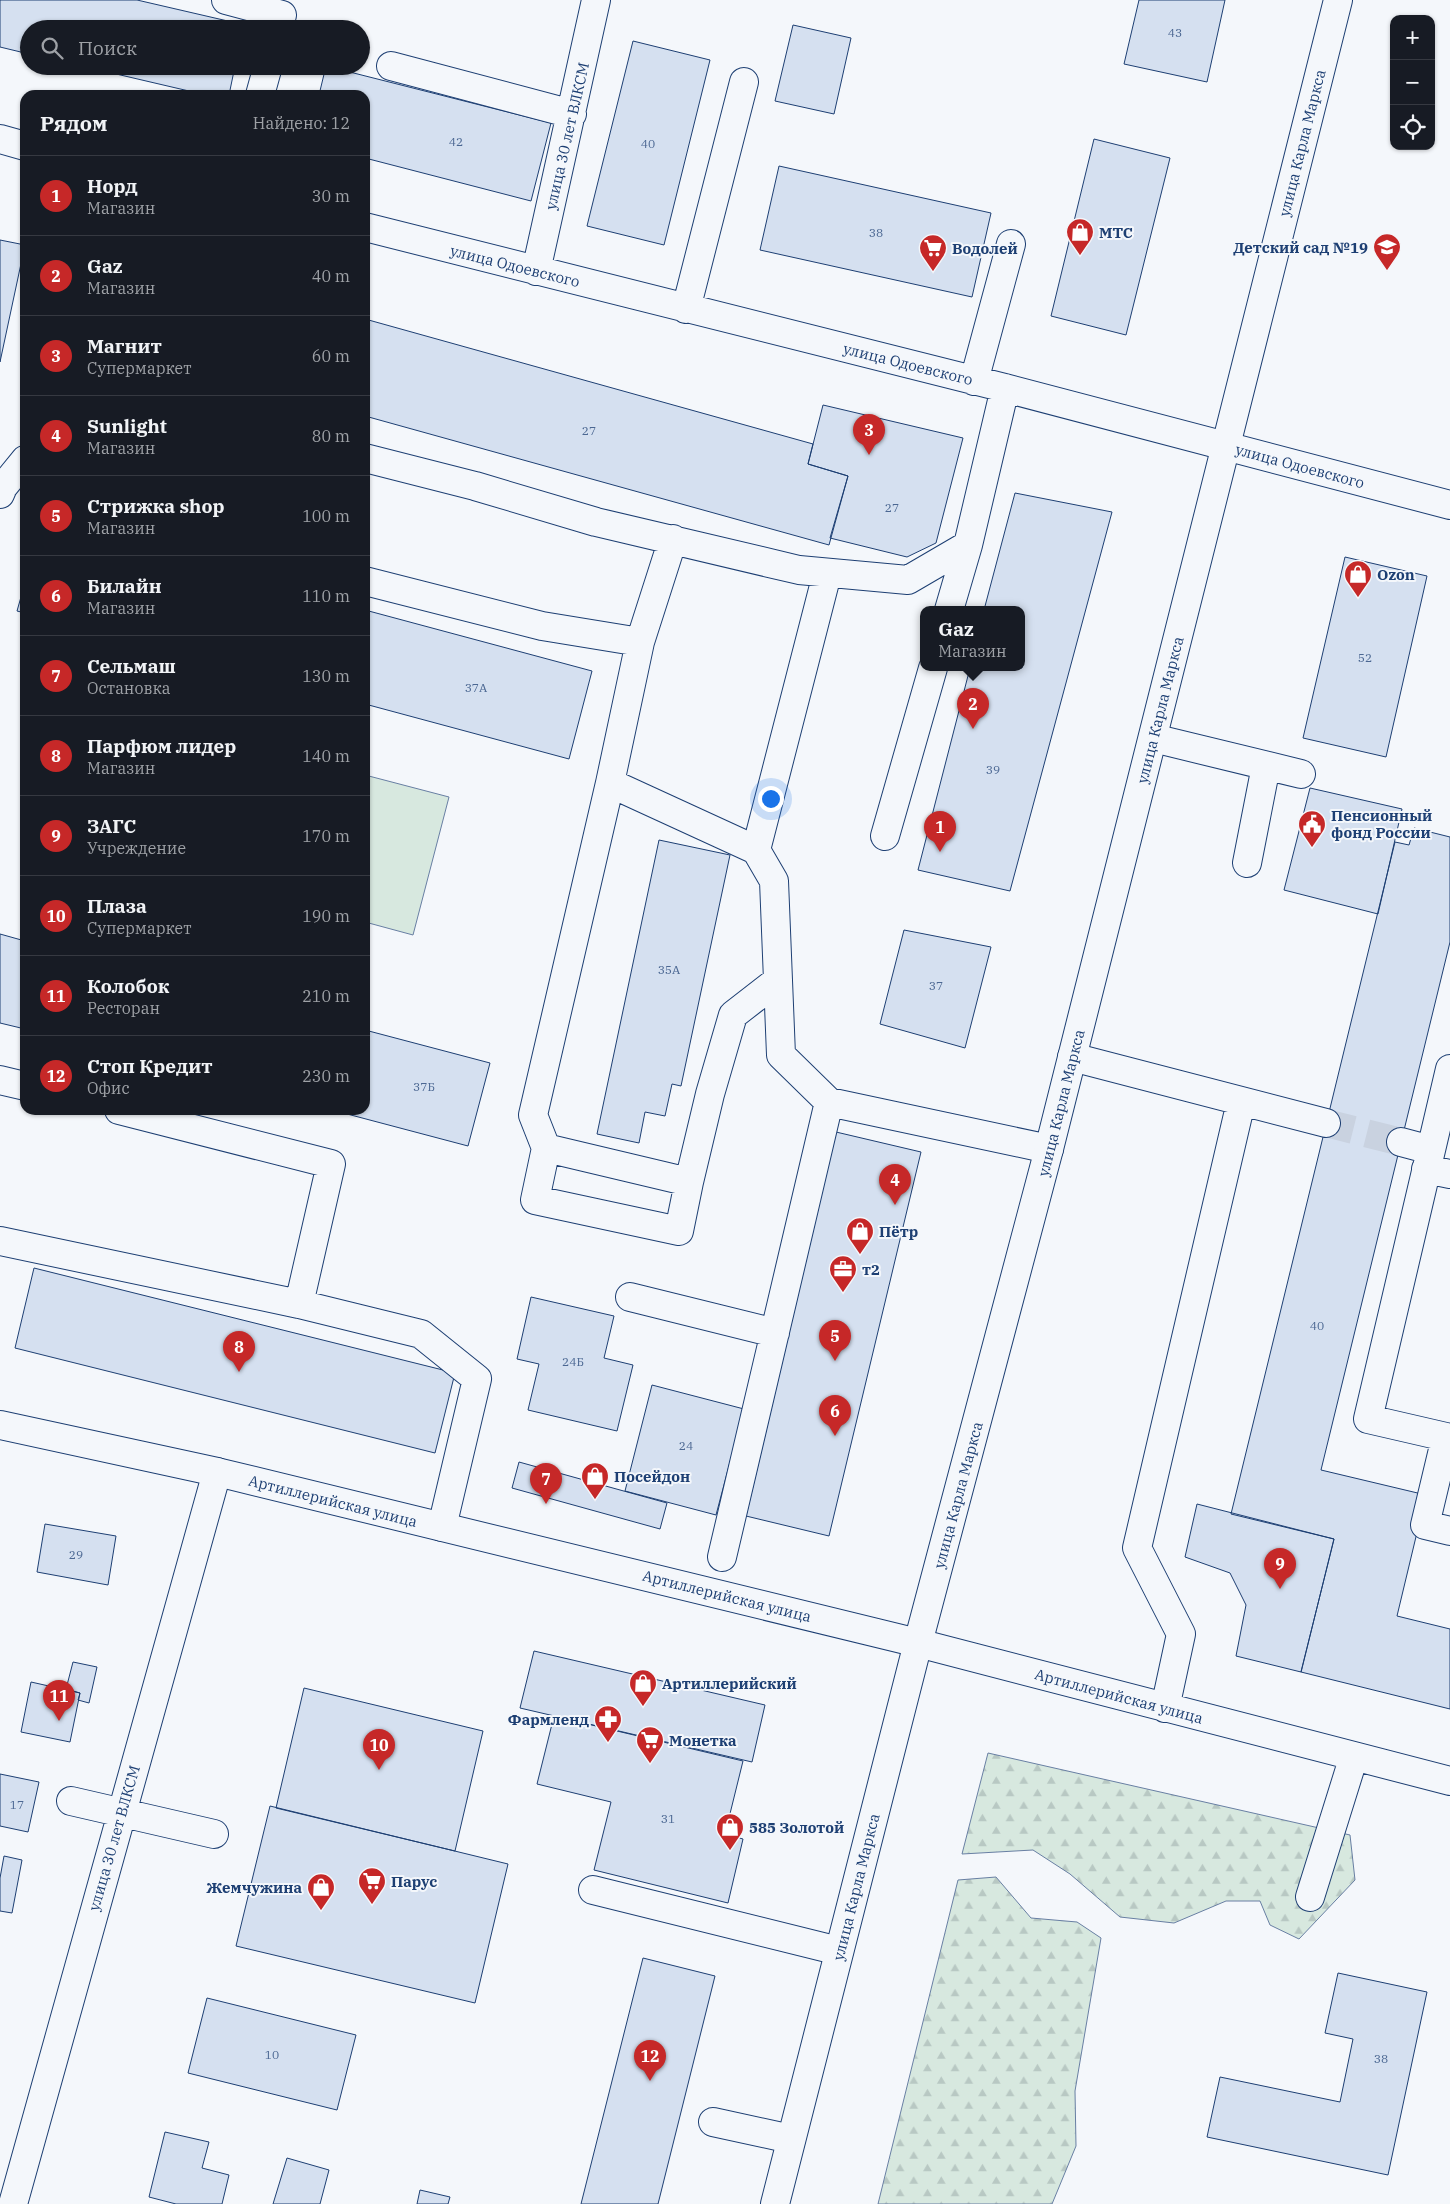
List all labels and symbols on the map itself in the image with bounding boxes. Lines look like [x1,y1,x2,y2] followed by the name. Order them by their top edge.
[1168,25,1182,40] house number: 43
[541,60,593,212] street label: улица 30 лет ВЛКСМ
[1275,67,1329,219] street label: улица Карла Маркса
[449,134,463,149] house number: 42
[641,136,655,151] house number: 40
[1065,217,1095,256] shop icon: МТС
[1099,223,1133,242] place label: МТС
[869,225,883,240] house number: 38
[1372,232,1402,271] school or university icon: Детский сад №19
[918,233,948,272] supermarket icon: Водолей
[1233,238,1368,257] place label: Детский сад №19
[952,239,1018,258] place label: Водолей
[448,241,582,291] street label: улица Одоевского
[841,339,975,389] street label: улица Одоевского
[853,414,885,455] pin: 3
[582,423,596,438] house number: 27
[1233,440,1367,492] street label: улица Одоевского
[885,500,899,515] house number: 27
[1343,559,1373,598] shop icon: Ozon
[1377,565,1415,584] place label: Ozon
[1133,634,1187,786] street label: улица Карла Маркса
[1358,650,1372,665] house number: 52
[465,680,488,695] house number: 37А
[957,688,989,729] pin: 2
[986,762,1000,777] house number: 39
[758,786,784,812] your location
[1331,806,1432,842] place label: Пенсионный фонд России
[1297,809,1327,848] public building icon: Пенсионный фонд России
[924,811,956,852] pin: 1
[658,962,681,977] house number: 35А
[929,978,943,993] house number: 37
[1034,1027,1088,1179] street label: улица Карла Маркса
[413,1079,435,1094] house number: 37Б
[879,1164,911,1205] pin: 4
[845,1216,875,1255] shop icon: Пётр
[879,1222,918,1241] place label: Пётр
[828,1254,858,1293] office icon: т2
[862,1260,880,1279] place label: т2
[1310,1318,1324,1333] house number: 40
[819,1320,851,1361] pin: 5
[223,1331,255,1372] pin: 8
[562,1354,584,1369] house number: 24Б
[819,1395,851,1436] pin: 6
[929,1420,987,1570] street label: улица Карла Маркса
[679,1438,693,1453] house number: 24
[580,1461,610,1500] shop icon: Посейдон
[530,1463,562,1504] pin: 7
[614,1467,690,1486] place label: Посейдон
[247,1471,419,1531] street label: Артиллерийская улица
[69,1547,83,1562] house number: 29
[1264,1548,1296,1589] pin: 9
[641,1566,813,1626] street label: Артиллерийская улица
[1033,1664,1205,1728] street label: Артиллерийская улица
[628,1668,658,1707] shop icon: Артиллерийский
[662,1674,797,1693] place label: Артиллерийский
[43,1680,75,1721] pin: 11
[593,1704,623,1743] pharmacy icon: Фармленд
[508,1710,589,1729] place label: Фармленд
[635,1725,665,1764] supermarket icon: Монетка
[363,1729,395,1770] pin: 10
[669,1731,737,1750] place label: Монетка
[84,1763,144,1913] street label: улица 30 лет ВЛКСМ
[10,1797,24,1812] house number: 17
[661,1811,675,1826] house number: 31
[829,1811,883,1963] street label: улица Карла Маркса
[715,1812,745,1851] shop icon: 585 Золотой
[749,1818,844,1837] place label: 585 Золотой
[357,1866,387,1905] supermarket icon: Парус
[306,1872,336,1911] shop icon: Жемчужина
[391,1872,437,1891] place label: Парус
[206,1878,302,1897] place label: Жемчужина
[634,2040,666,2081] pin: 12
[265,2047,279,2062] house number: 10
[1374,2051,1388,2066] house number: 38

